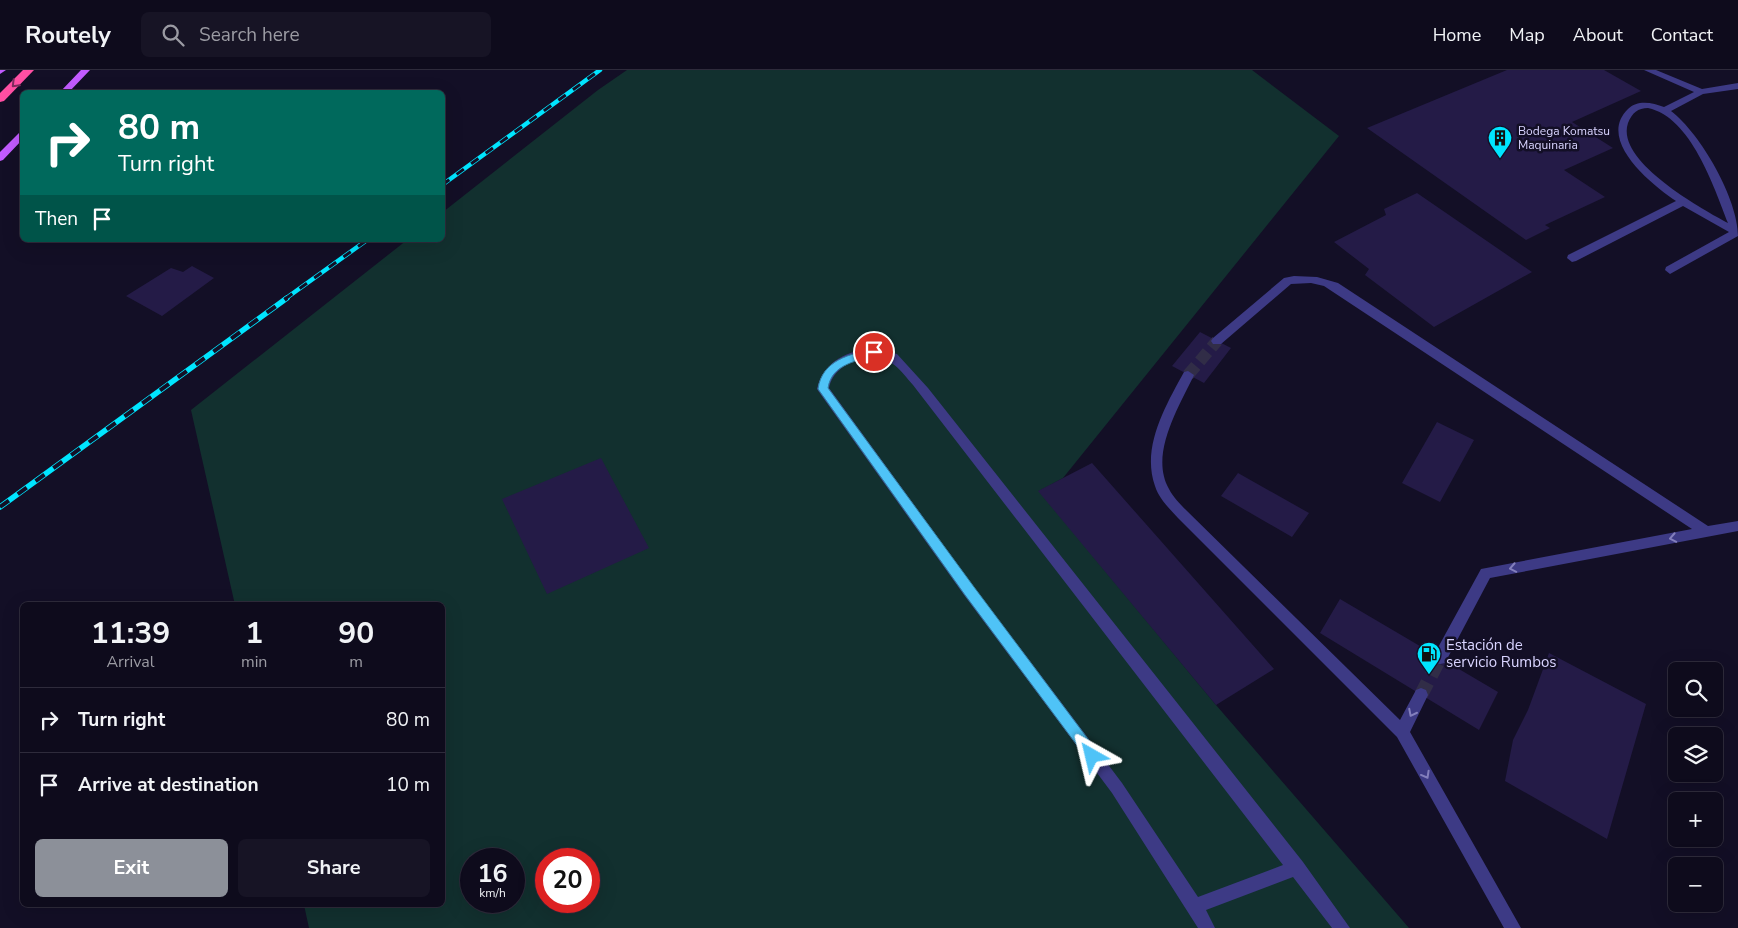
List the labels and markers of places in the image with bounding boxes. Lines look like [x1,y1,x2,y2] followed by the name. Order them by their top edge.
[1518,123,1610,153] place label: Bodega Komatsu Maquinaria
[1487,125,1513,159] building icon: Bodega Komatsu Maquinaria
[853,331,895,373] pin
[1446,635,1556,672] place label: Estación de servicio Rumbos
[1416,641,1442,675] fuel station icon: Estación de servicio Rumbos

